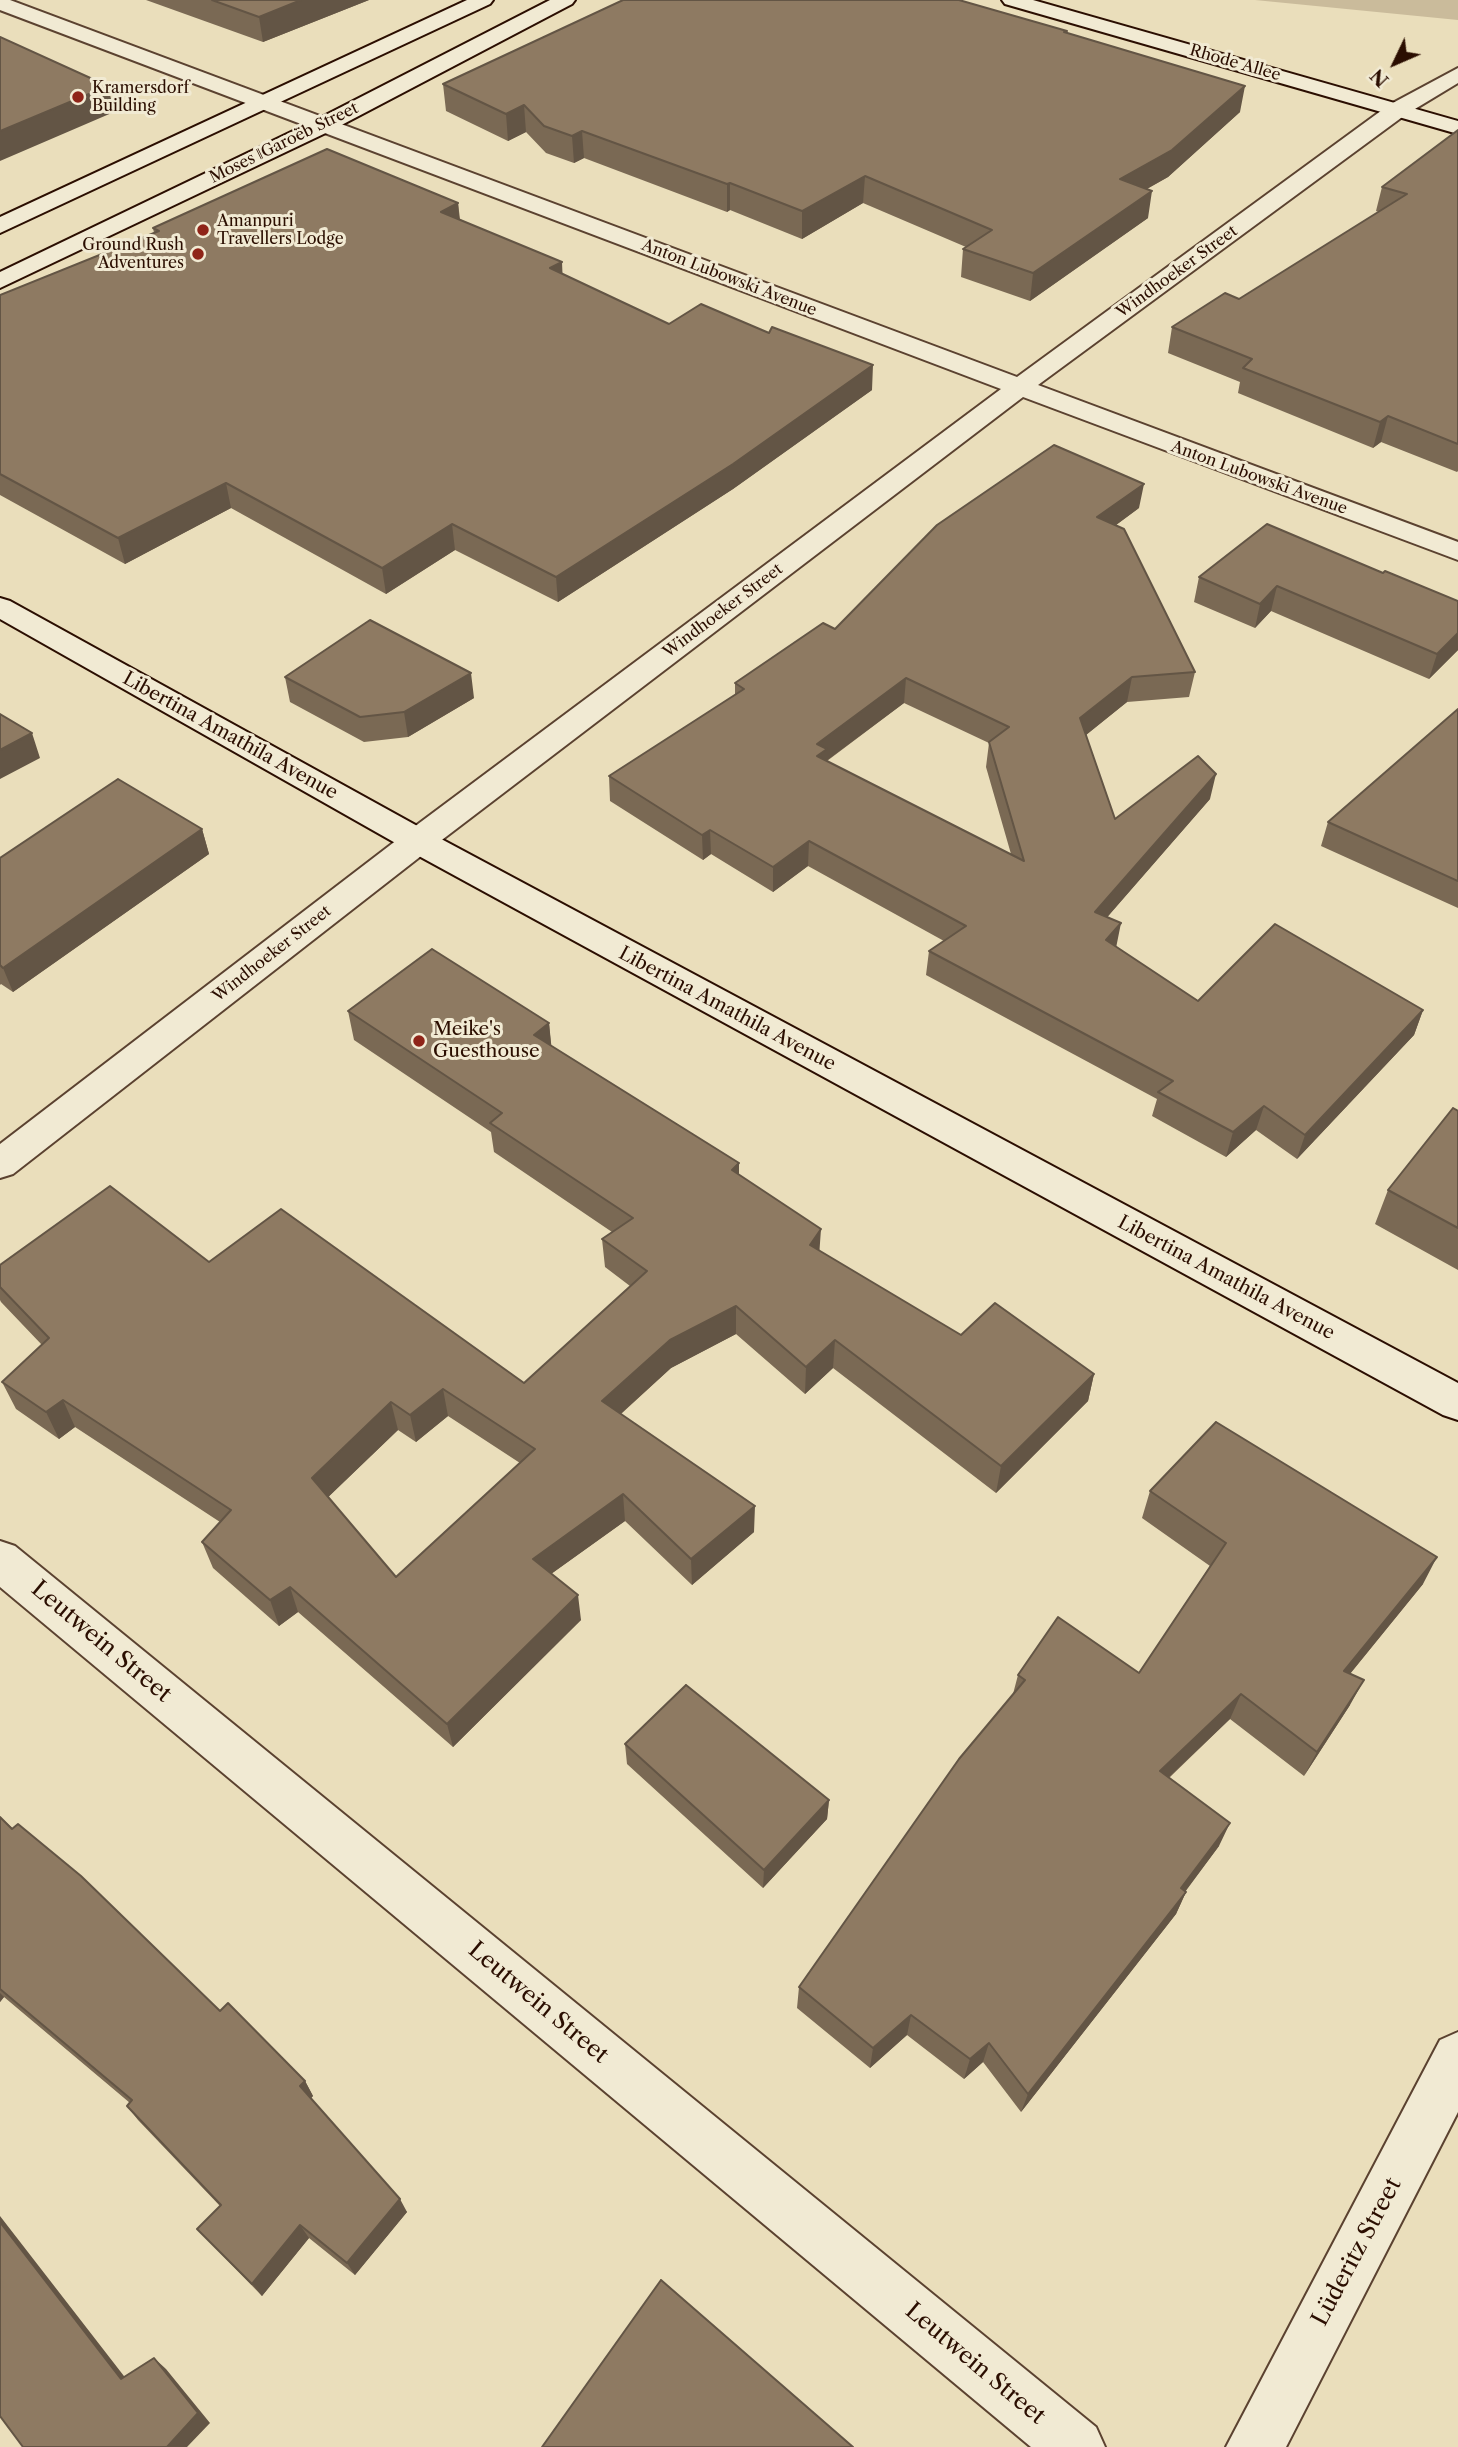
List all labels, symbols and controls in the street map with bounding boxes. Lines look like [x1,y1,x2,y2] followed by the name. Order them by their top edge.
[1360,28,1430,98] north arrow
[1187,41,1283,85] street label: Rhode Allee
[1366,64,1394,92] text: N
[92,78,189,116] place label: Kramersdorf Building
[70,89,86,105] marker: Kramersdorf Building
[206,99,362,187] street label: Moses ǁGaroëb Street
[217,211,344,249] place label: Amanpuri Travellers Lodge
[195,222,211,238] marker: Amanpuri Travellers Lodge
[1113,222,1241,322] street label: Windhoeker Street
[82,235,184,273] place label: Ground Rush Adventures
[639,236,819,320] street label: Anton Lubowski Avenue
[190,246,206,262] marker: Ground Rush Adventures
[1168,437,1350,519] street label: Anton Lubowski Avenue
[659,560,787,662] street label: Windhoeker Street
[119,667,341,805] street label: Libertina Amathila Avenue
[209,902,335,1006] street label: Windhoeker Street
[615,942,839,1076] street label: Libertina Amathila Avenue
[433,1019,540,1063] place label: Meike's Guesthouse
[411,1033,427,1049] marker: Meike's Guesthouse
[1114,1211,1338,1345] street label: Libertina Amathila Avenue
[25,1575,177,1709] street label: Leutwein Street
[462,1936,614,2070] street label: Leutwein Street
[1306,2173,1408,2331] street label: Lüderitz Street
[899,2297,1051,2431] street label: Leutwein Street

